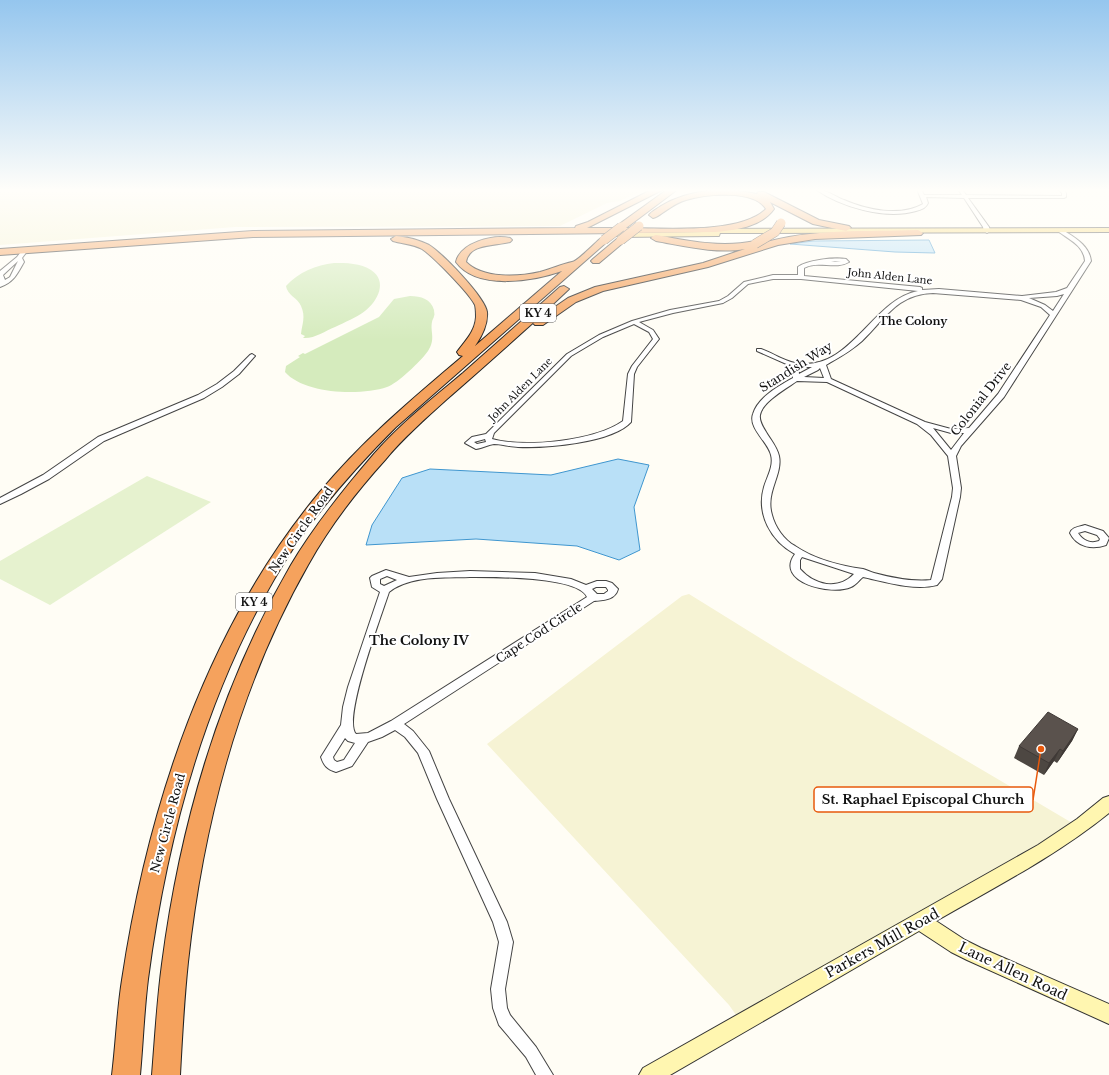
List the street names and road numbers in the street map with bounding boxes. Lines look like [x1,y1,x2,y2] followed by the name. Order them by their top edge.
[845,265,933,287] street label: John Alden Lane
[520,304,556,322] road number: KY 4
[757,338,835,395] street label: Standish Way
[484,354,555,425] street label: John Alden Lane
[947,359,1014,439] street label: Colonial Drive
[265,483,336,576] street label: New Circle Road
[236,593,272,611] road number: KY 4
[493,599,585,666] street label: Cape Cod Circle
[147,771,188,874] street label: New Circle Road
[822,904,943,982] street label: Parkers Mill Road
[956,938,1071,1004] street label: Lane Allen Road

